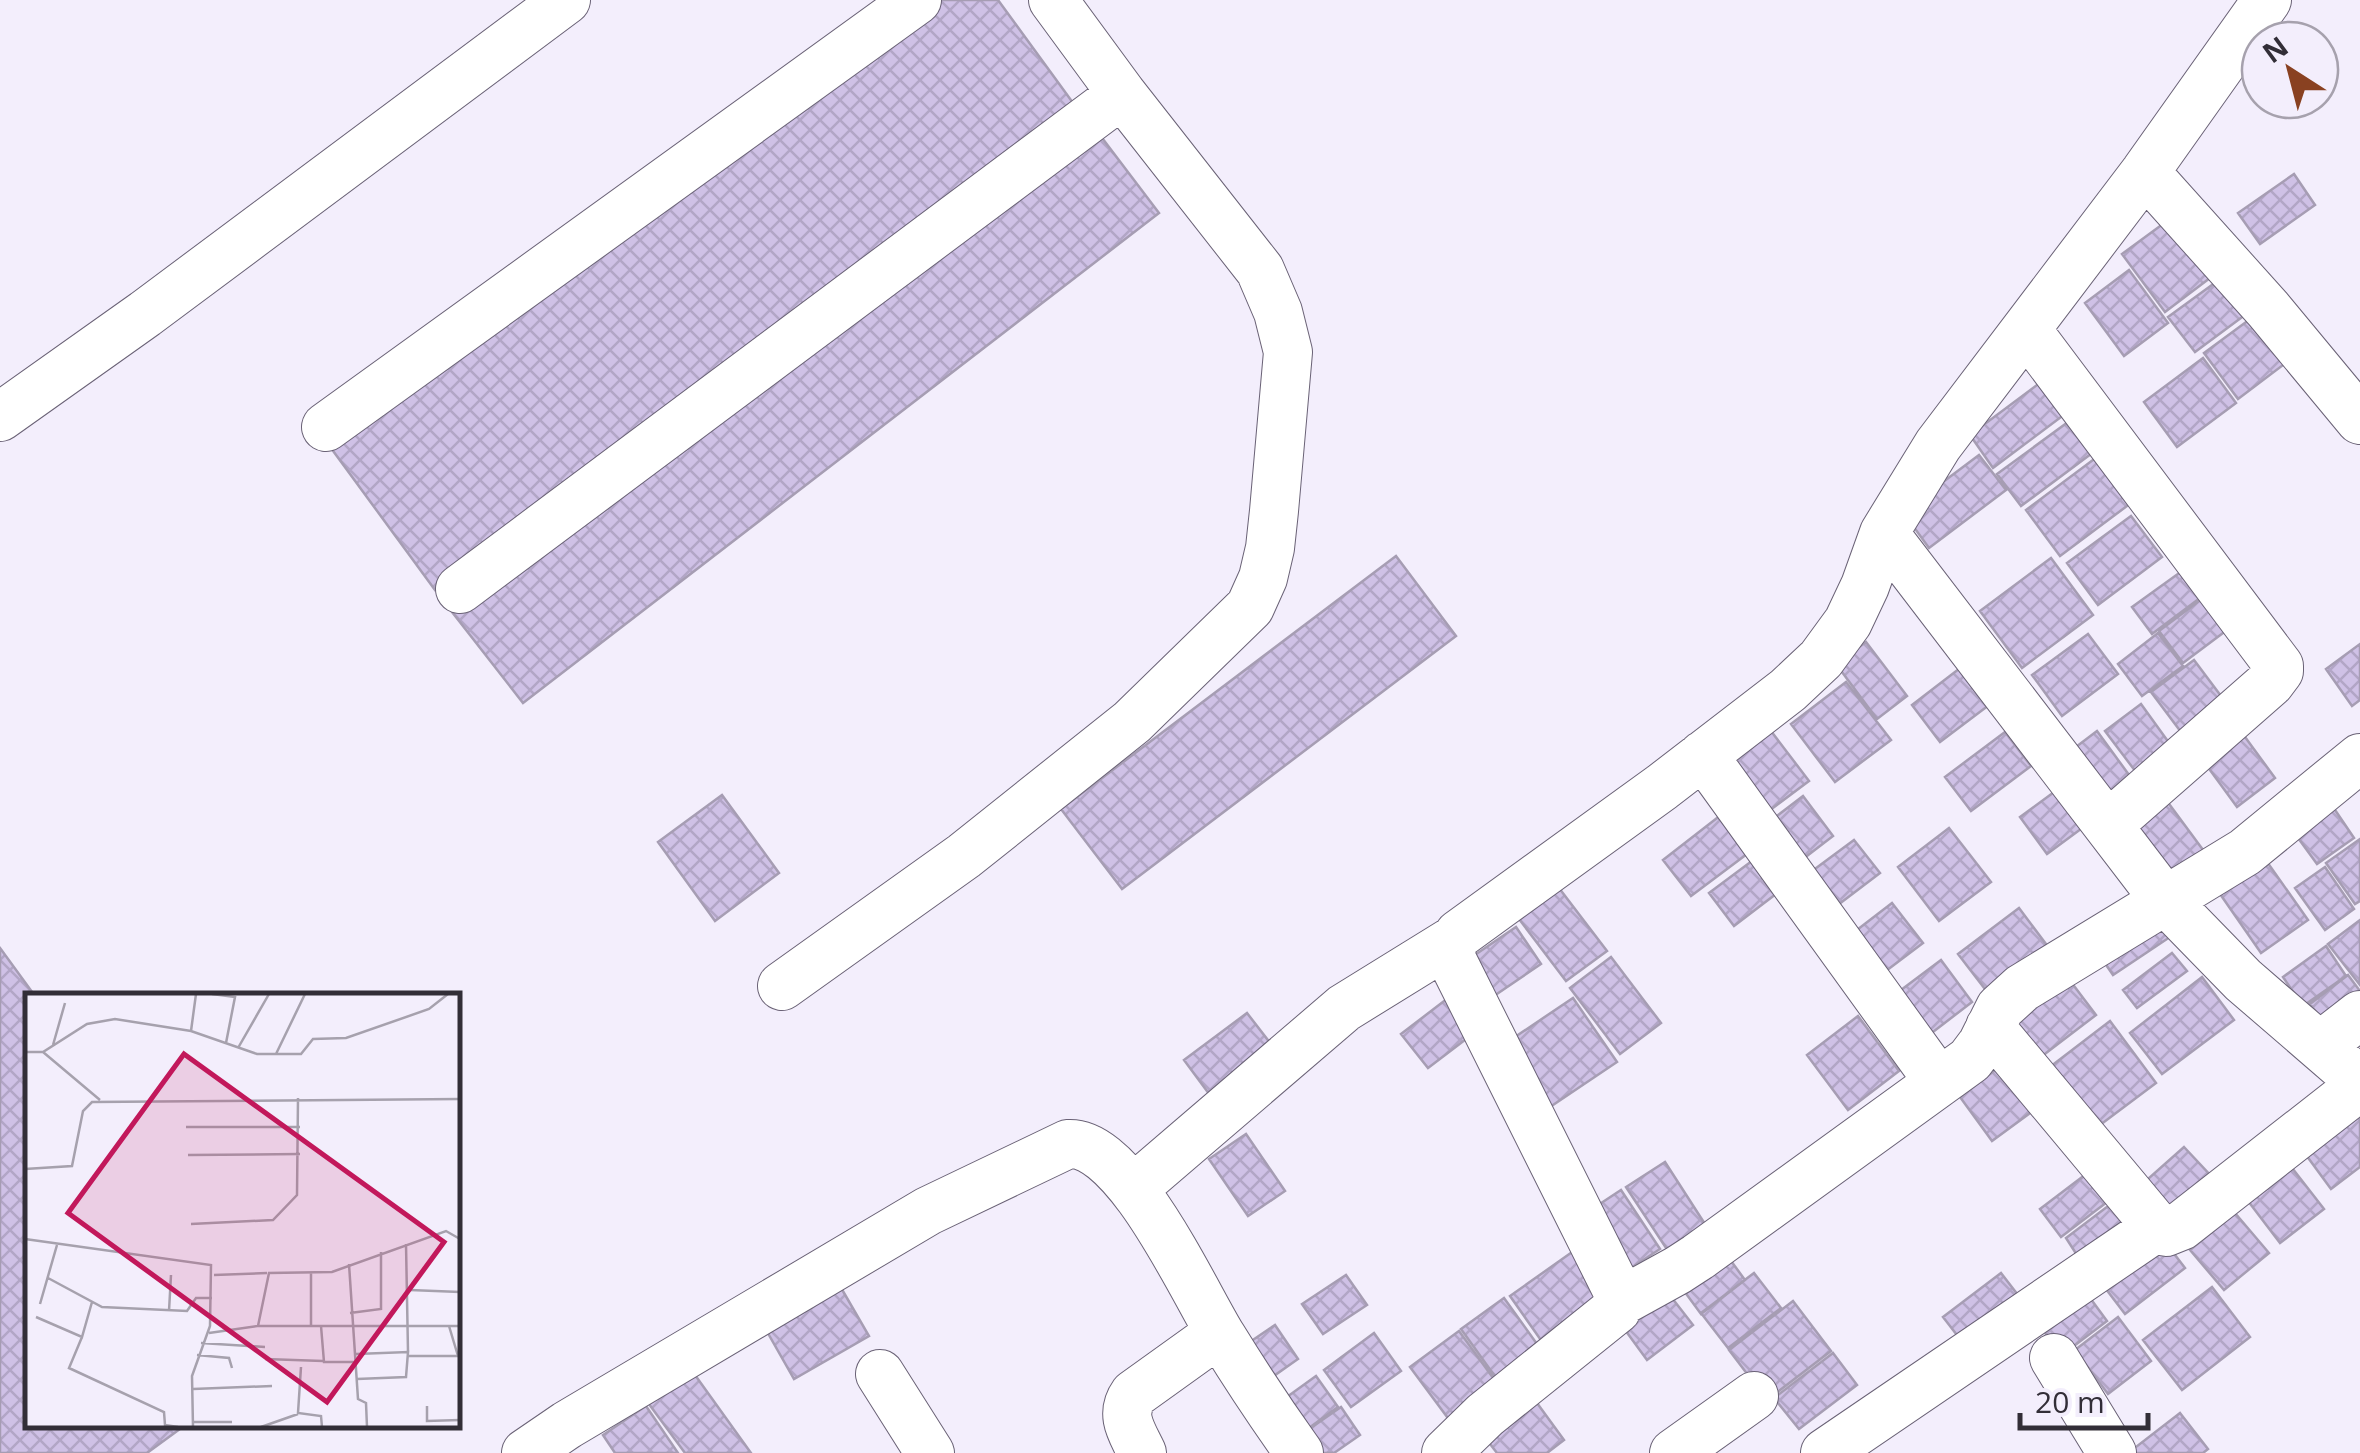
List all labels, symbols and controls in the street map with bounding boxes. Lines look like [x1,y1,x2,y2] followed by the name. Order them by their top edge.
[2240,20,2340,120] north arrow
[2254,27,2295,71] text: N
[25,993,460,1428] inset map
[2020,1368,2148,1430] scale bar
[2035,1381,2105,1422] text: 20 m

